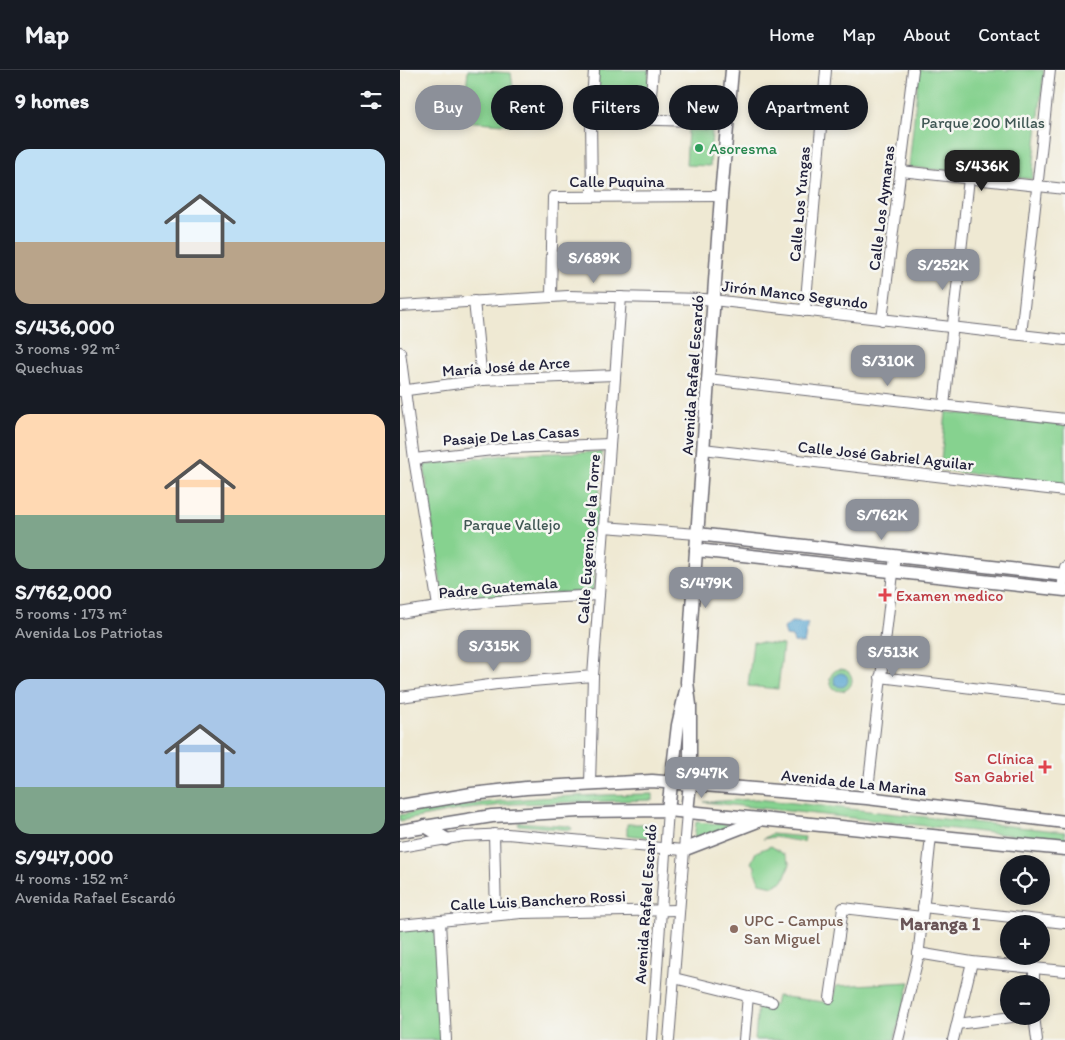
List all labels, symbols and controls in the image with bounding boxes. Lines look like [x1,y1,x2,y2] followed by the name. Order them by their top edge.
[25,20,69,49] text: Map
[769,24,815,46] text: Home
[843,24,876,46] text: Map
[904,24,950,46] text: About
[978,24,1040,46] text: Contact
[415,85,481,130] chip: Buy
[491,85,563,130] chip: Rent
[573,85,659,130] chip: Filters
[669,85,738,130] chip: New
[748,85,868,130] chip: Apartment
[357,86,385,114] icon: filters
[15,88,89,113] text: 9 homes
[921,113,1045,132] park label: Parque 200 Millas
[709,139,778,158] place label: Asoresma
[693,142,705,154] marker: Asoresma
[864,144,899,272] street label: Calle Los Aymaras
[785,145,814,263] street label: Calle Los Yungas
[941,150,1023,192] pin: S/436K
[956,156,1008,175] text: S/436K
[569,172,665,191] street label: Calle Puquina
[155,181,245,271] icon: home
[553,242,635,284] pin: S/689K
[568,248,620,267] text: S/689K
[902,248,984,291] pin: S/252K
[917,255,969,274] text: S/252K
[721,276,869,313] street label: Jirón Manco Segundo
[677,294,708,456] street label: Avenida Rafael Escardó
[15,314,115,339] text: S/436,000
[15,339,120,358] text: 3 rooms · 92 m²
[847,344,929,387] pin: S/310K
[862,351,914,370] text: S/310K
[441,353,571,380] street label: María José de Arce
[15,358,83,377] text: Quechuas
[442,421,580,450] street label: Pasaje De Las Casas
[797,437,976,474] street label: Calle José Gabriel Aguilar
[155,446,245,536] icon: home
[573,453,604,625] street label: Calle Eugenio de la Torre
[841,498,923,541] pin: S/762K
[857,505,907,524] text: S/762K
[463,515,561,534] park label: Parque Vallejo
[665,566,747,609] pin: S/479K
[438,573,559,602] street label: Padre Guatemala
[680,573,732,592] text: S/479K
[15,579,112,604] text: S/762,000
[896,586,1003,605] place label: Examen medico
[878,588,892,602] marker: Examen medico
[15,604,127,623] text: 5 rooms · 173 m²
[15,623,163,642] text: Avenida Los Patriotas
[453,630,535,672] pin: S/315K
[469,636,519,655] text: S/315K
[852,636,934,678] pin: S/513K
[868,642,918,661] text: S/513K
[155,711,245,801] icon: home
[954,749,1034,786] place label: Clínica San Gabriel
[661,756,743,799] pin: S/947K
[1038,760,1052,774] marker: Clínica San Gabriel
[676,763,728,782] text: S/947K
[780,765,928,800] street label: Avenida de La Marina
[630,823,661,985] street label: Avenida Rafael Escardó
[15,844,113,869] text: S/947,000
[1000,855,1050,1025] map controls
[1000,855,1050,905] button: locate
[15,869,128,888] text: 4 rooms · 152 m²
[450,886,626,915] street label: Calle Luis Banchero Rossi
[15,888,176,907] text: Avenida Rafael Escardó
[744,911,844,948] place label: UPC - Campus San Miguel
[900,913,981,935] district label: Maranga 1
[1000,915,1050,965] button: +
[728,923,740,935] marker: UPC - Campus San Miguel
[1000,975,1050,1025] button: −

